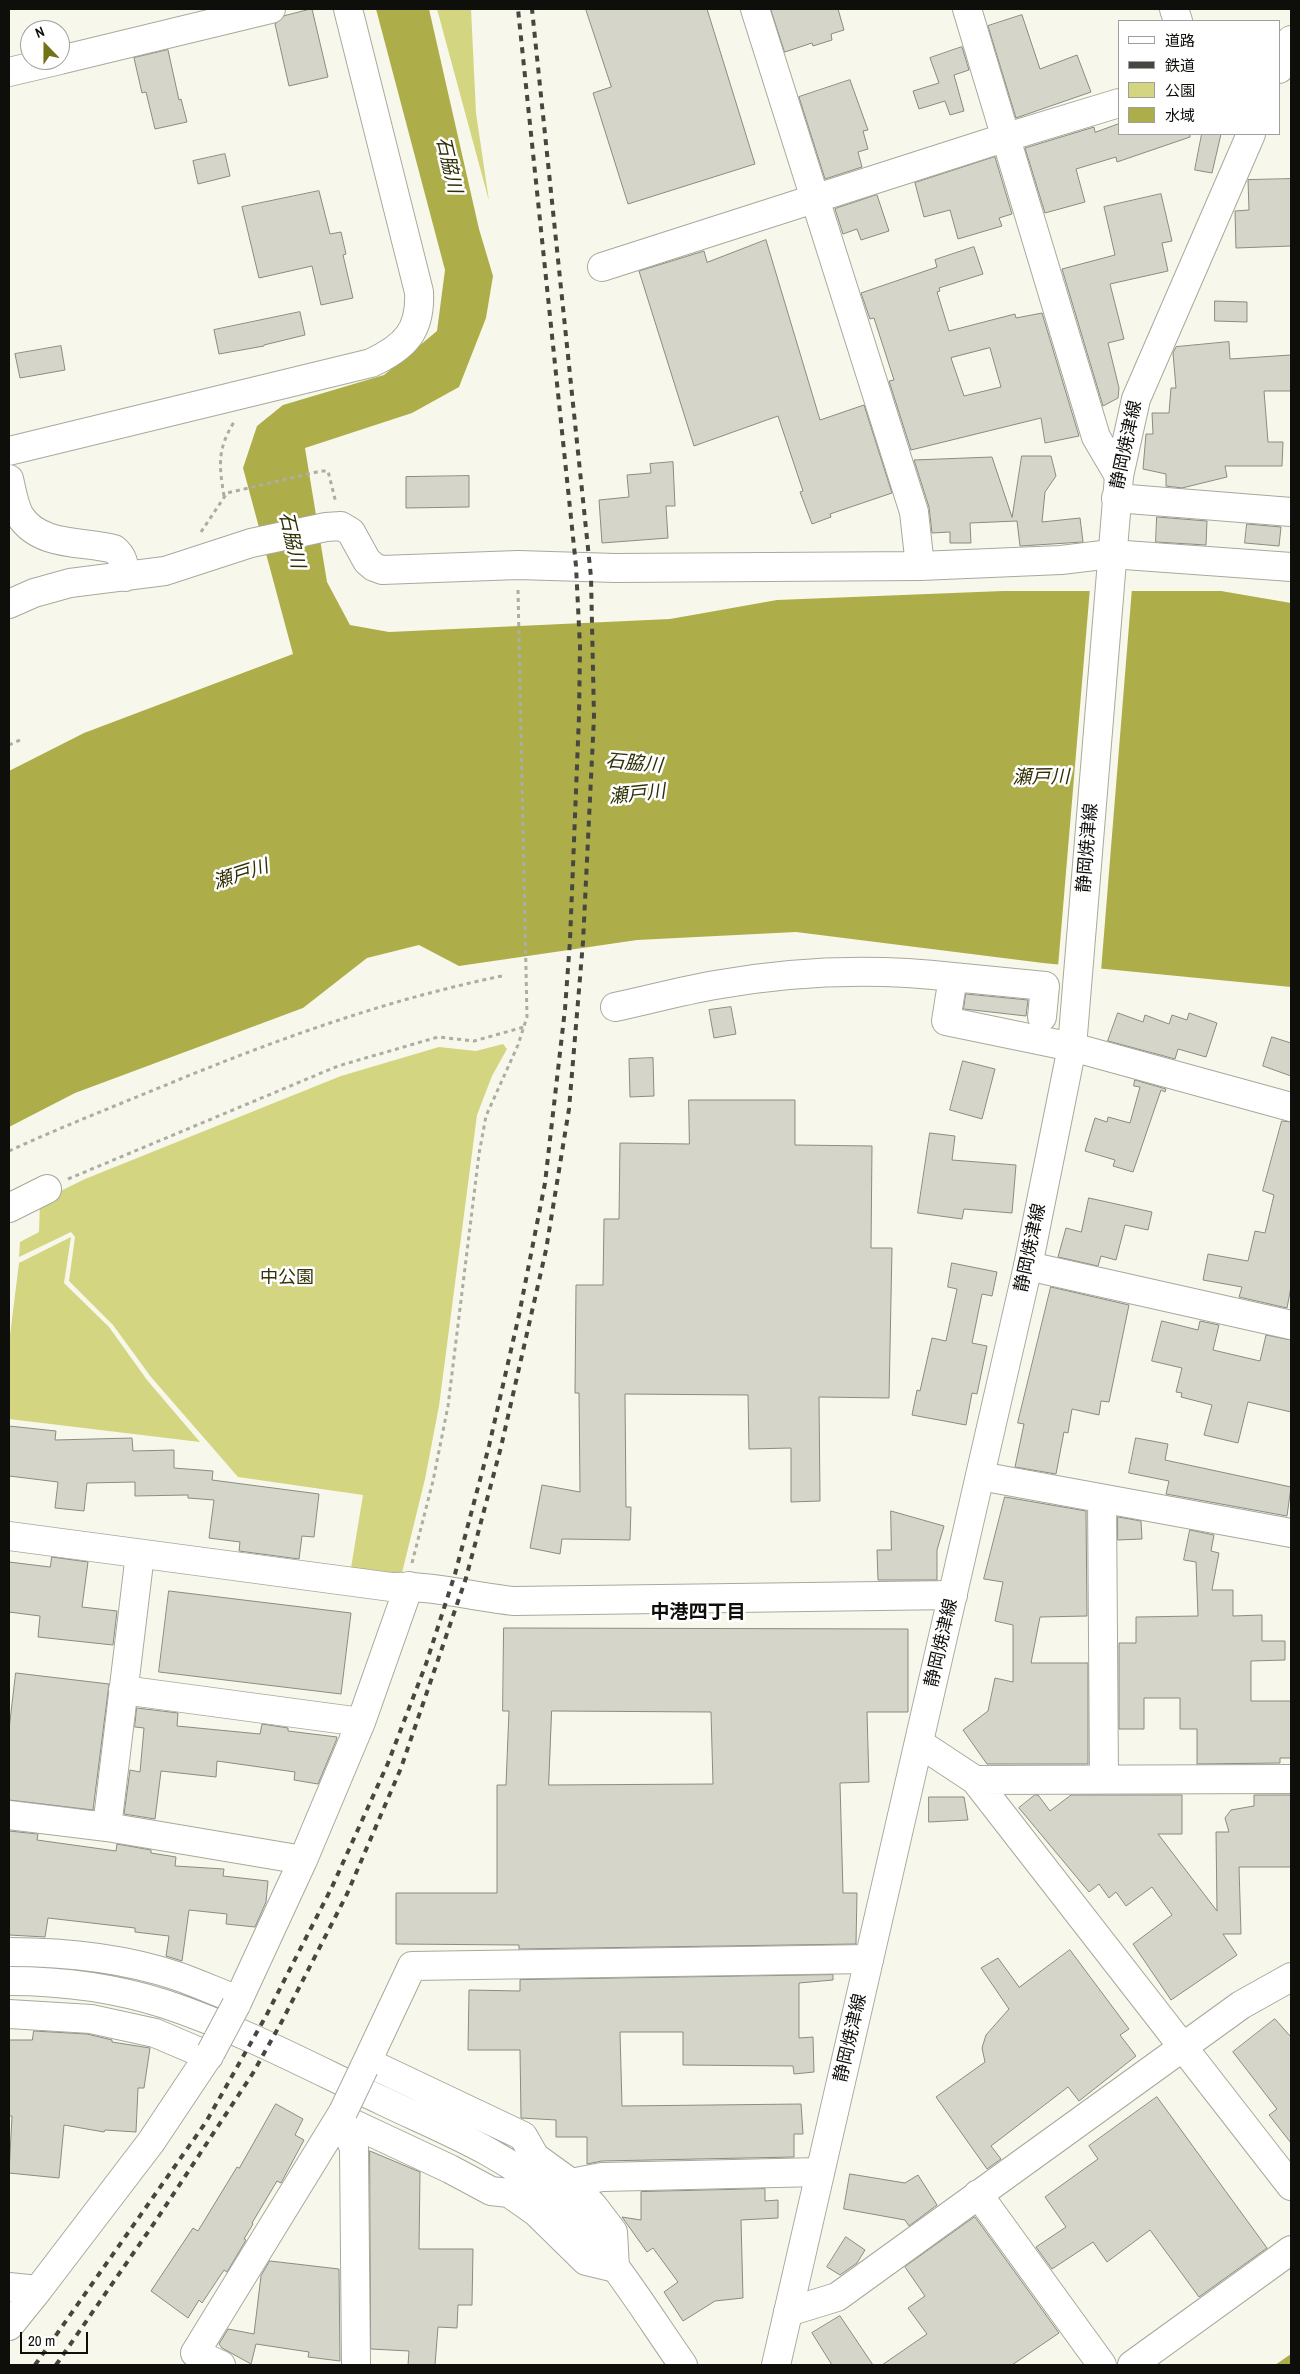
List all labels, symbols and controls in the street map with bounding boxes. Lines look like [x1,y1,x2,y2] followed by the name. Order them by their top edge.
[20,20,70,70] north arrow
[1118,20,1280,135] legend
[33,22,47,42] text: N
[1165,30,1195,51] text: 道路
[1165,55,1195,76] text: 鉄道
[1165,80,1195,101] text: 公園
[1165,105,1195,126] text: 水域
[430,135,466,195] water label: 石脇川
[1107,399,1147,491] street label: 静岡焼津線
[273,510,309,570] water label: 石脇川
[605,750,663,778] water label: 石脇川
[1012,766,1070,790] water label: 瀬戸川
[607,781,667,809] water label: 瀬戸川
[1073,802,1103,894] street label: 静岡焼津線
[210,855,272,895] water label: 瀬戸川
[1011,1202,1051,1294] street label: 静岡焼津線
[260,1267,314,1289] park label: 中公園
[921,1597,963,1689] street label: 静岡焼津線
[651,1602,745,1624] district label: 中港四丁目
[830,1992,872,2084] street label: 静岡焼津線
[22,2322,90,2354] scale bar
[28,2330,55,2351] text: 20 m

